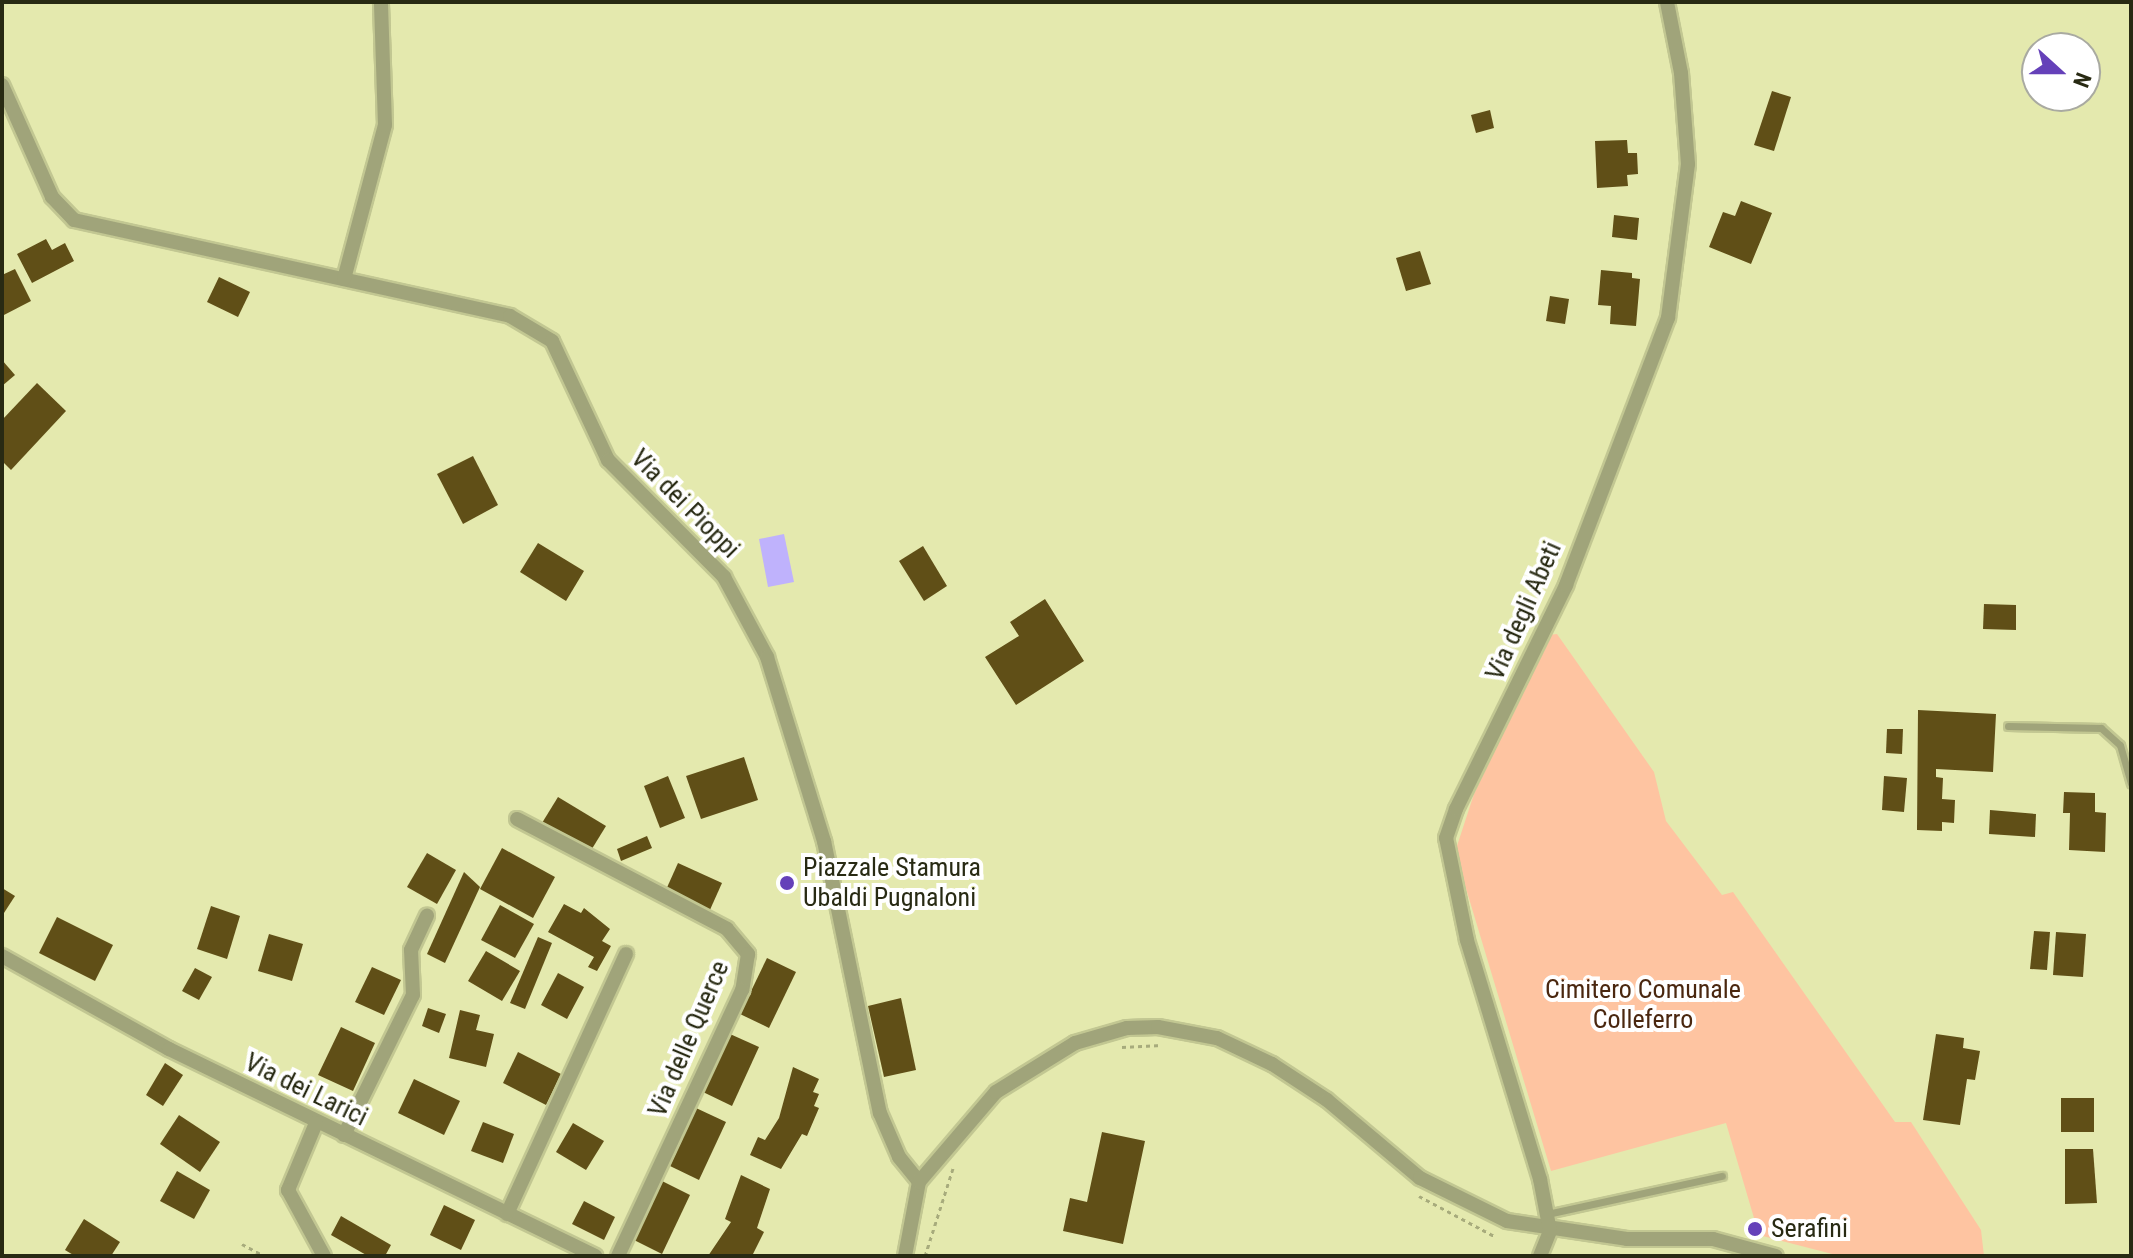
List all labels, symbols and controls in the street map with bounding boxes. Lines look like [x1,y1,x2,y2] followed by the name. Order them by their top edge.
[2021,32,2101,112] north arrow
[2068,69,2096,91] text: N
[624,443,746,565] street label: Via dei Pioppi
[1480,537,1568,685] street label: Via degli Abeti
[803,852,981,914] place label: Piazzale Stamura Ubaldi Pugnaloni
[778,874,796,892] marker: Piazzale Stamura Ubaldi Pugnaloni
[642,956,736,1122] street label: Via delle Querce
[1545,974,1741,1036] park label: Cimitero Comunale Colleferro
[240,1047,372,1133] street label: Via dei Larici
[1771,1213,1848,1245] place label: Serafini
[1746,1220,1764,1238] marker: Serafini

